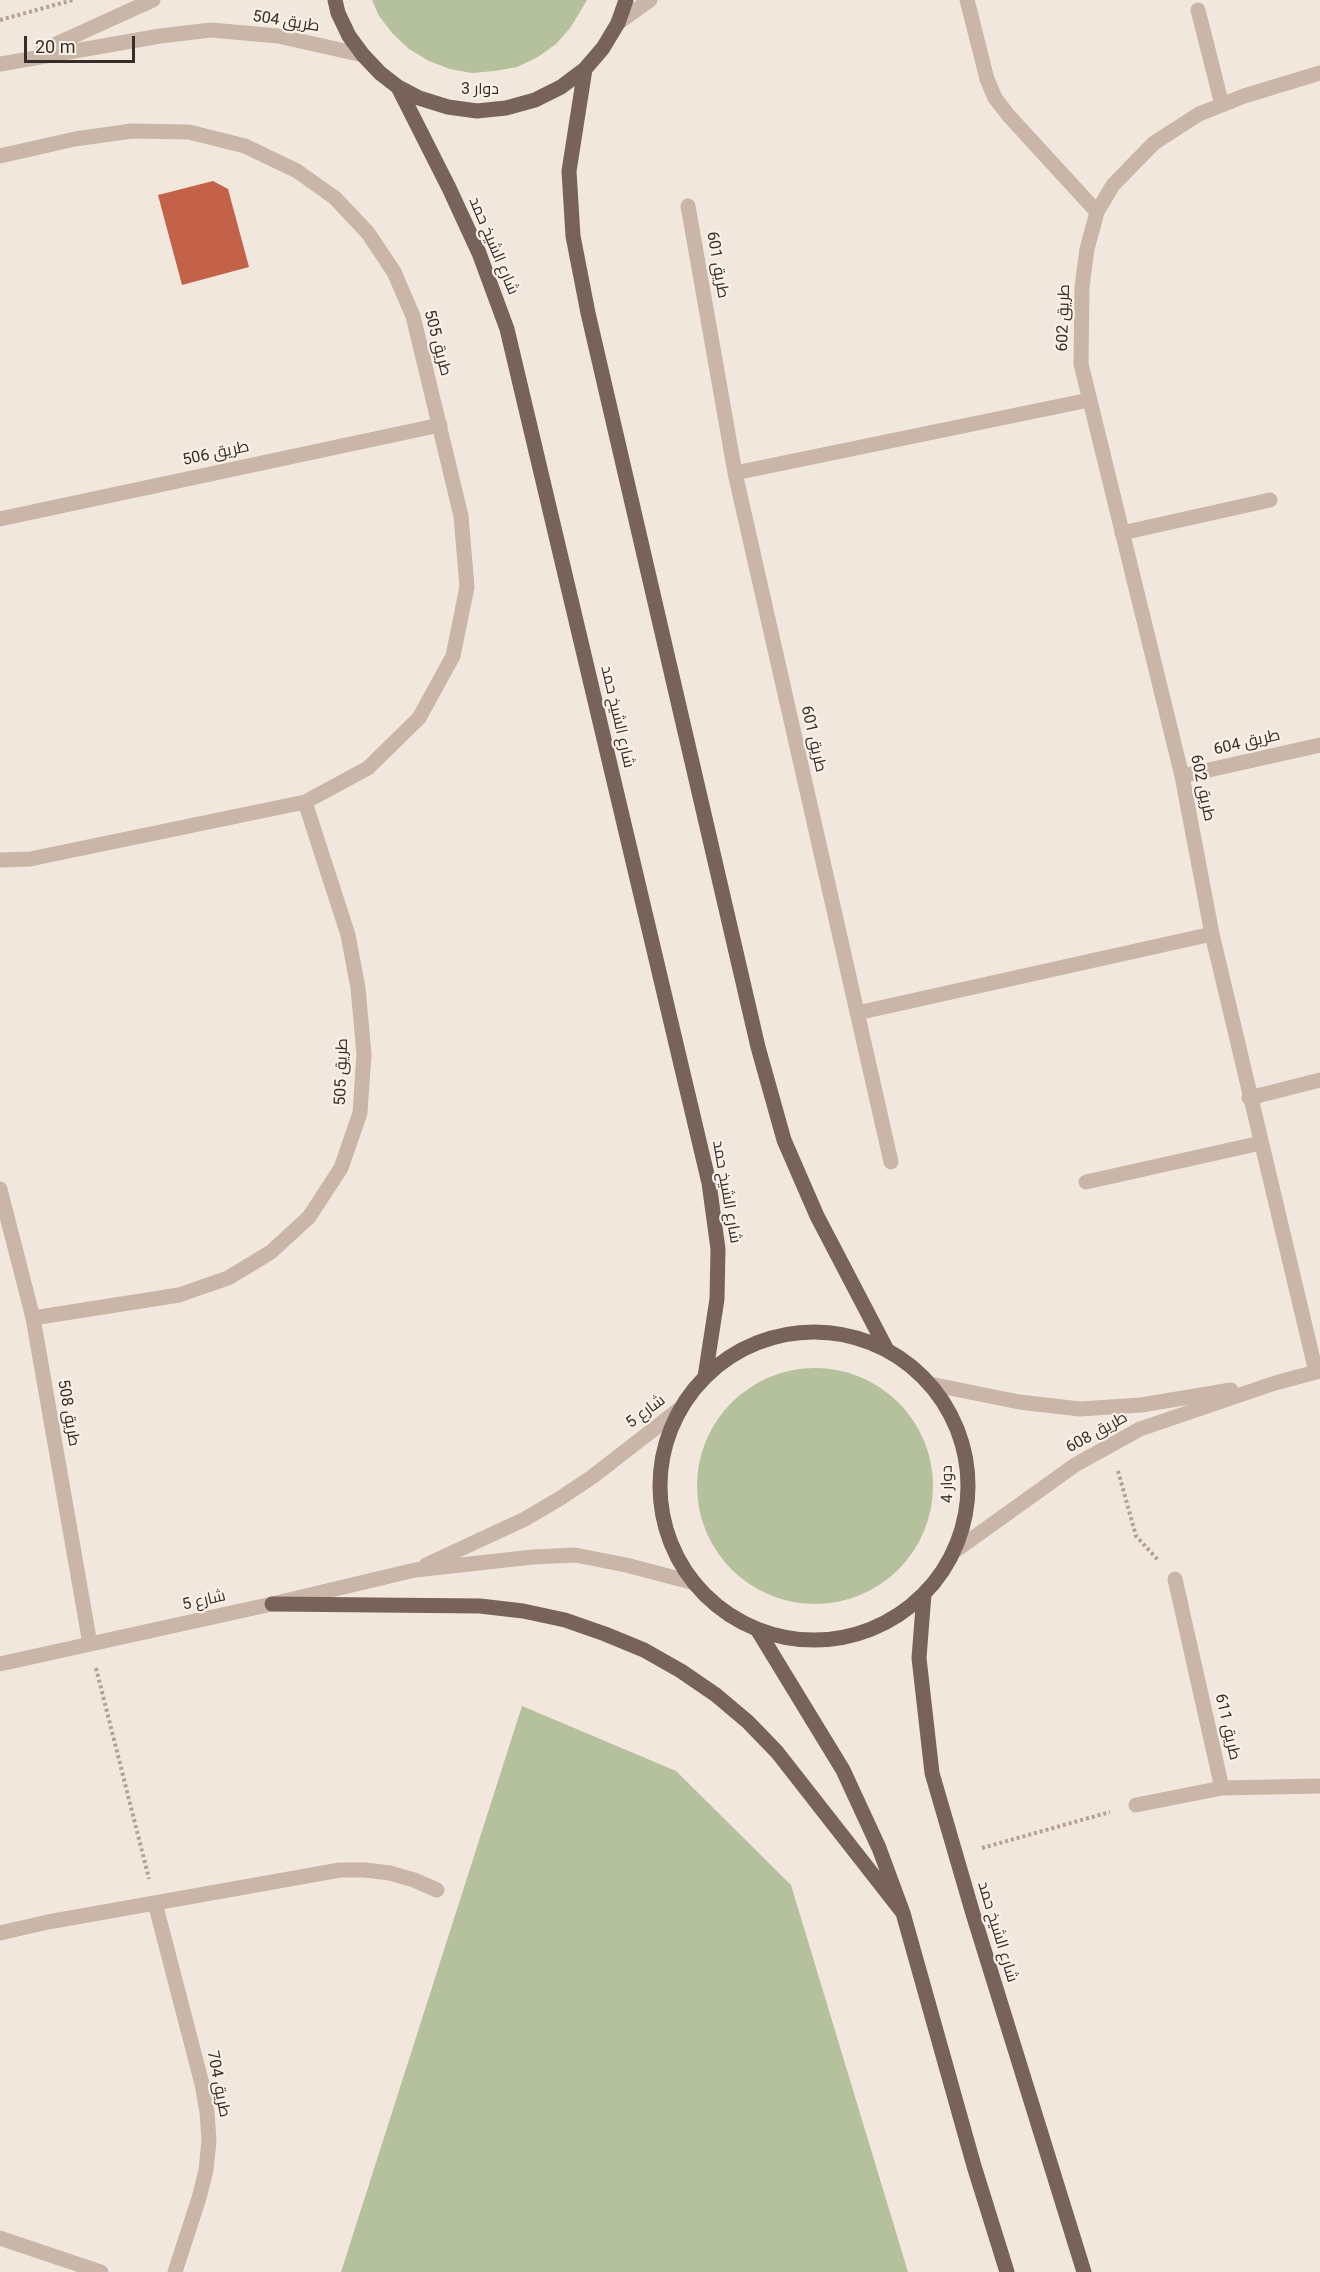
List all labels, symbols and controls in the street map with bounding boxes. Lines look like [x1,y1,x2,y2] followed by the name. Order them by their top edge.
[251,7,321,37] street label: طريق 504
[27,24,138,62] scale bar
[35,36,75,57] text: 20 m
[461,80,499,100] street label: دوار 3
[464,194,522,298] street label: شارع الشيخ حمد
[702,230,732,300] street label: طريق 601
[1053,284,1075,352] street label: طريق 602
[419,308,455,378] street label: طريق 505
[181,438,251,470] street label: طريق 506
[596,664,638,770] street label: شارع الشيخ حمد
[796,704,830,774] street label: طريق 601
[1212,726,1282,760] street label: طريق 604
[1186,753,1218,823] street label: طريق 602
[331,1038,353,1106] street label: طريق 505
[707,1139,745,1245] street label: شارع الشيخ حمد
[53,1378,83,1448] street label: طريق 508
[623,1391,669,1433] street label: شارع 5
[1063,1408,1131,1458] street label: طريق 608
[938,1465,958,1503] street label: دوار 4
[180,1587,228,1615] street label: شارع 5
[1210,1692,1244,1762] street label: طريق 611
[973,1879,1021,1985] street label: شارع الشيخ حمد
[202,2049,234,2119] street label: طريق 704

